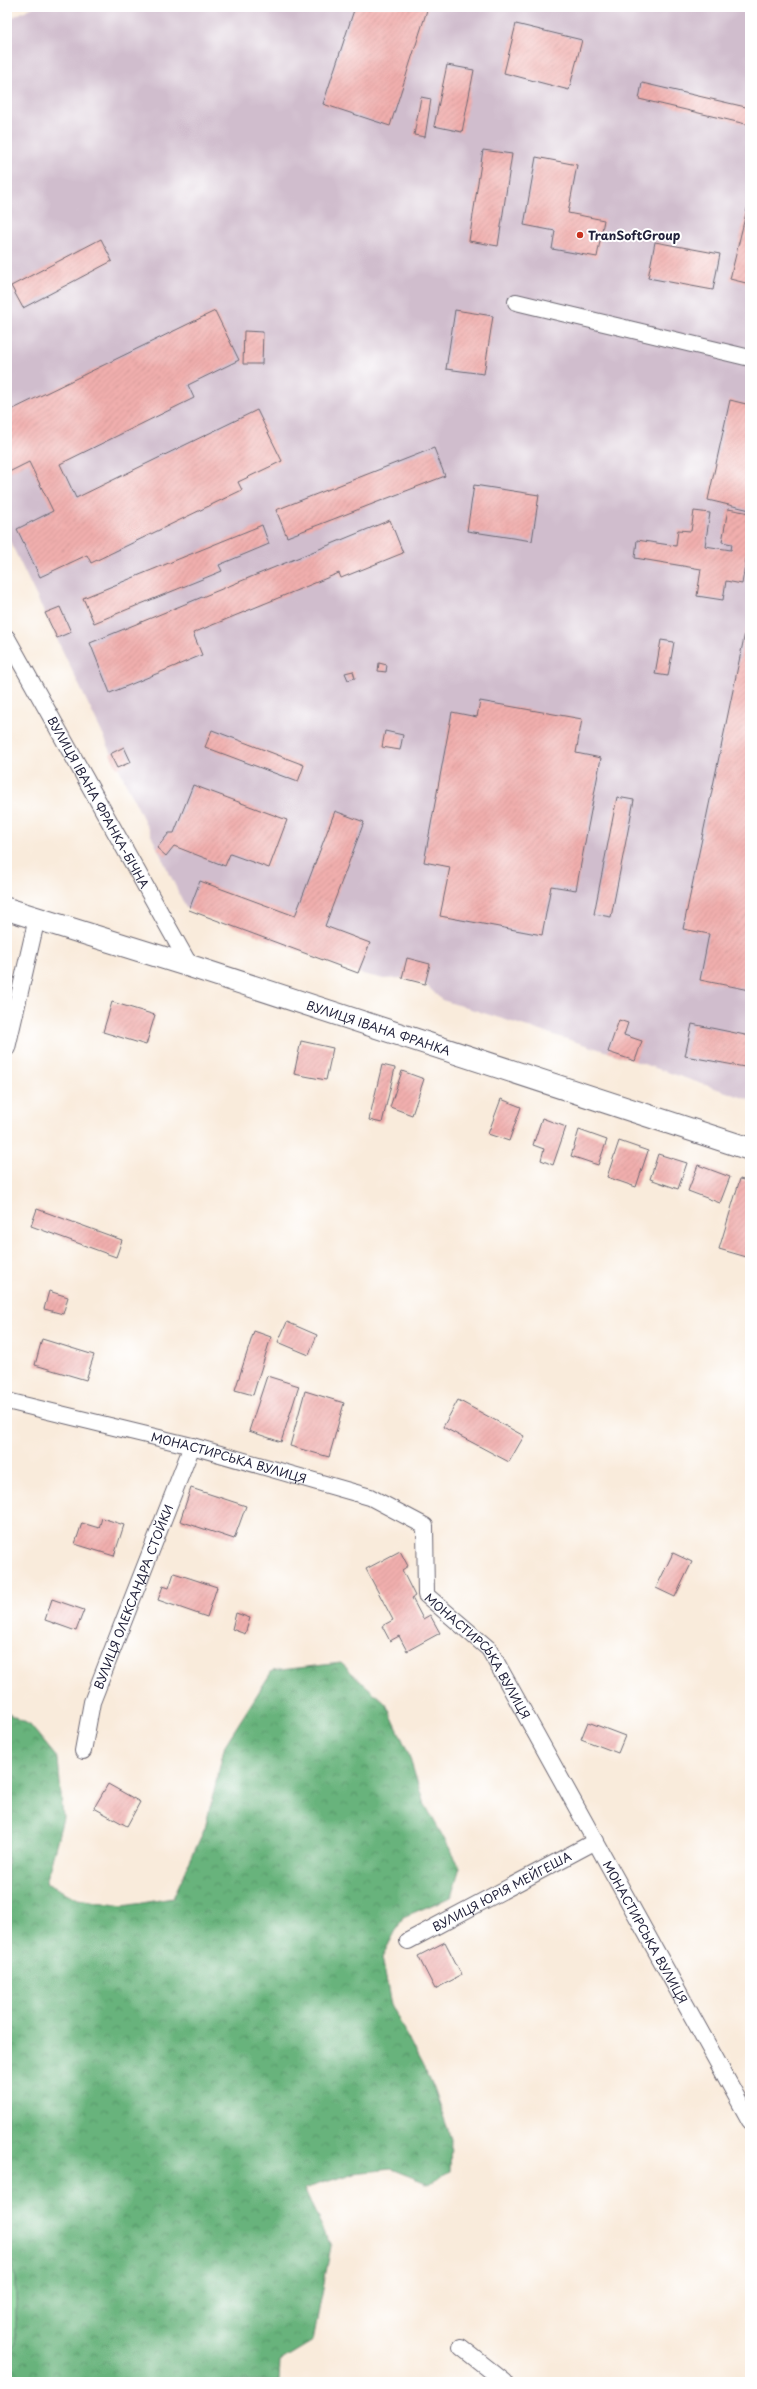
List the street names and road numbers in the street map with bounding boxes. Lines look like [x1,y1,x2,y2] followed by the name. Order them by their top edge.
[43,713,154,891] street label: ВУЛИЦЯ ІВАНА ФРАНКА-БІЧНА
[304,996,453,1060] street label: ВУЛИЦЯ ІВАНА ФРАНКА
[149,1427,309,1487] street label: МОНАСТИРСЬКА ВУЛИЦЯ
[89,1502,177,1692] street label: ВУЛИЦЯ ОЛЕКСАНДРА СТОЙКИ
[421,1589,535,1722] street label: МОНАСТИРСЬКА ВУЛИЦЯ
[429,1847,574,1936] street label: ВУЛИЦЯ ЮРІЯ МЕЙГЕША
[599,1857,692,2007] street label: МОНАСТИРСЬКА ВУЛИЦЯ

